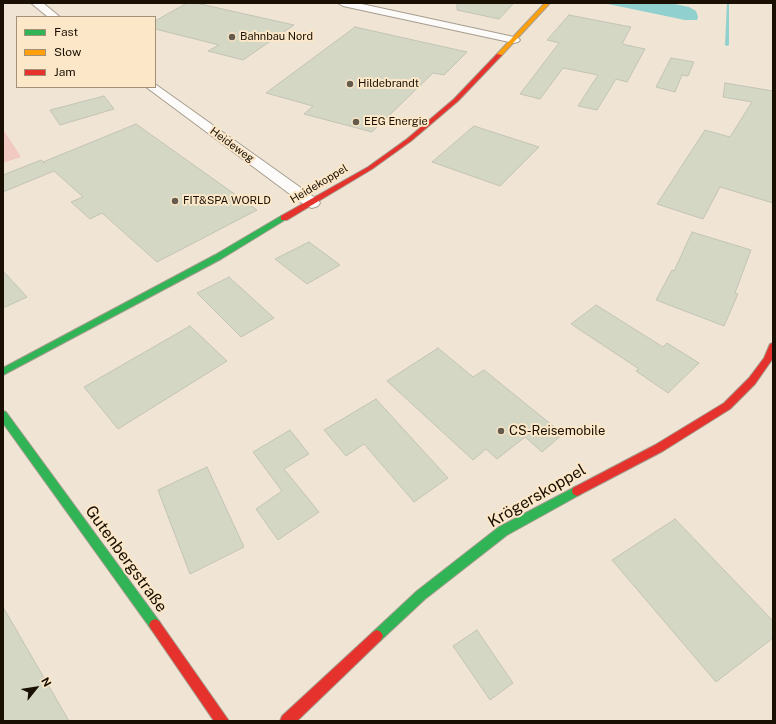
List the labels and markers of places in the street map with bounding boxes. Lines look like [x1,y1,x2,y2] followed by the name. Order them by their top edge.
[240,30,313,44] place label: Bahnbau Nord
[227,32,237,42] marker: Bahnbau Nord
[358,77,419,91] place label: Hildebrandt
[345,79,355,89] marker: Hildebrandt
[364,115,428,129] place label: EEG Energie
[351,117,361,127] marker: EEG Energie
[183,194,271,208] place label: FIT&SPA WORLD
[170,196,180,206] marker: FIT&SPA WORLD
[509,423,605,439] place label: CS-Reisemobile
[496,426,506,436] marker: CS-Reisemobile

